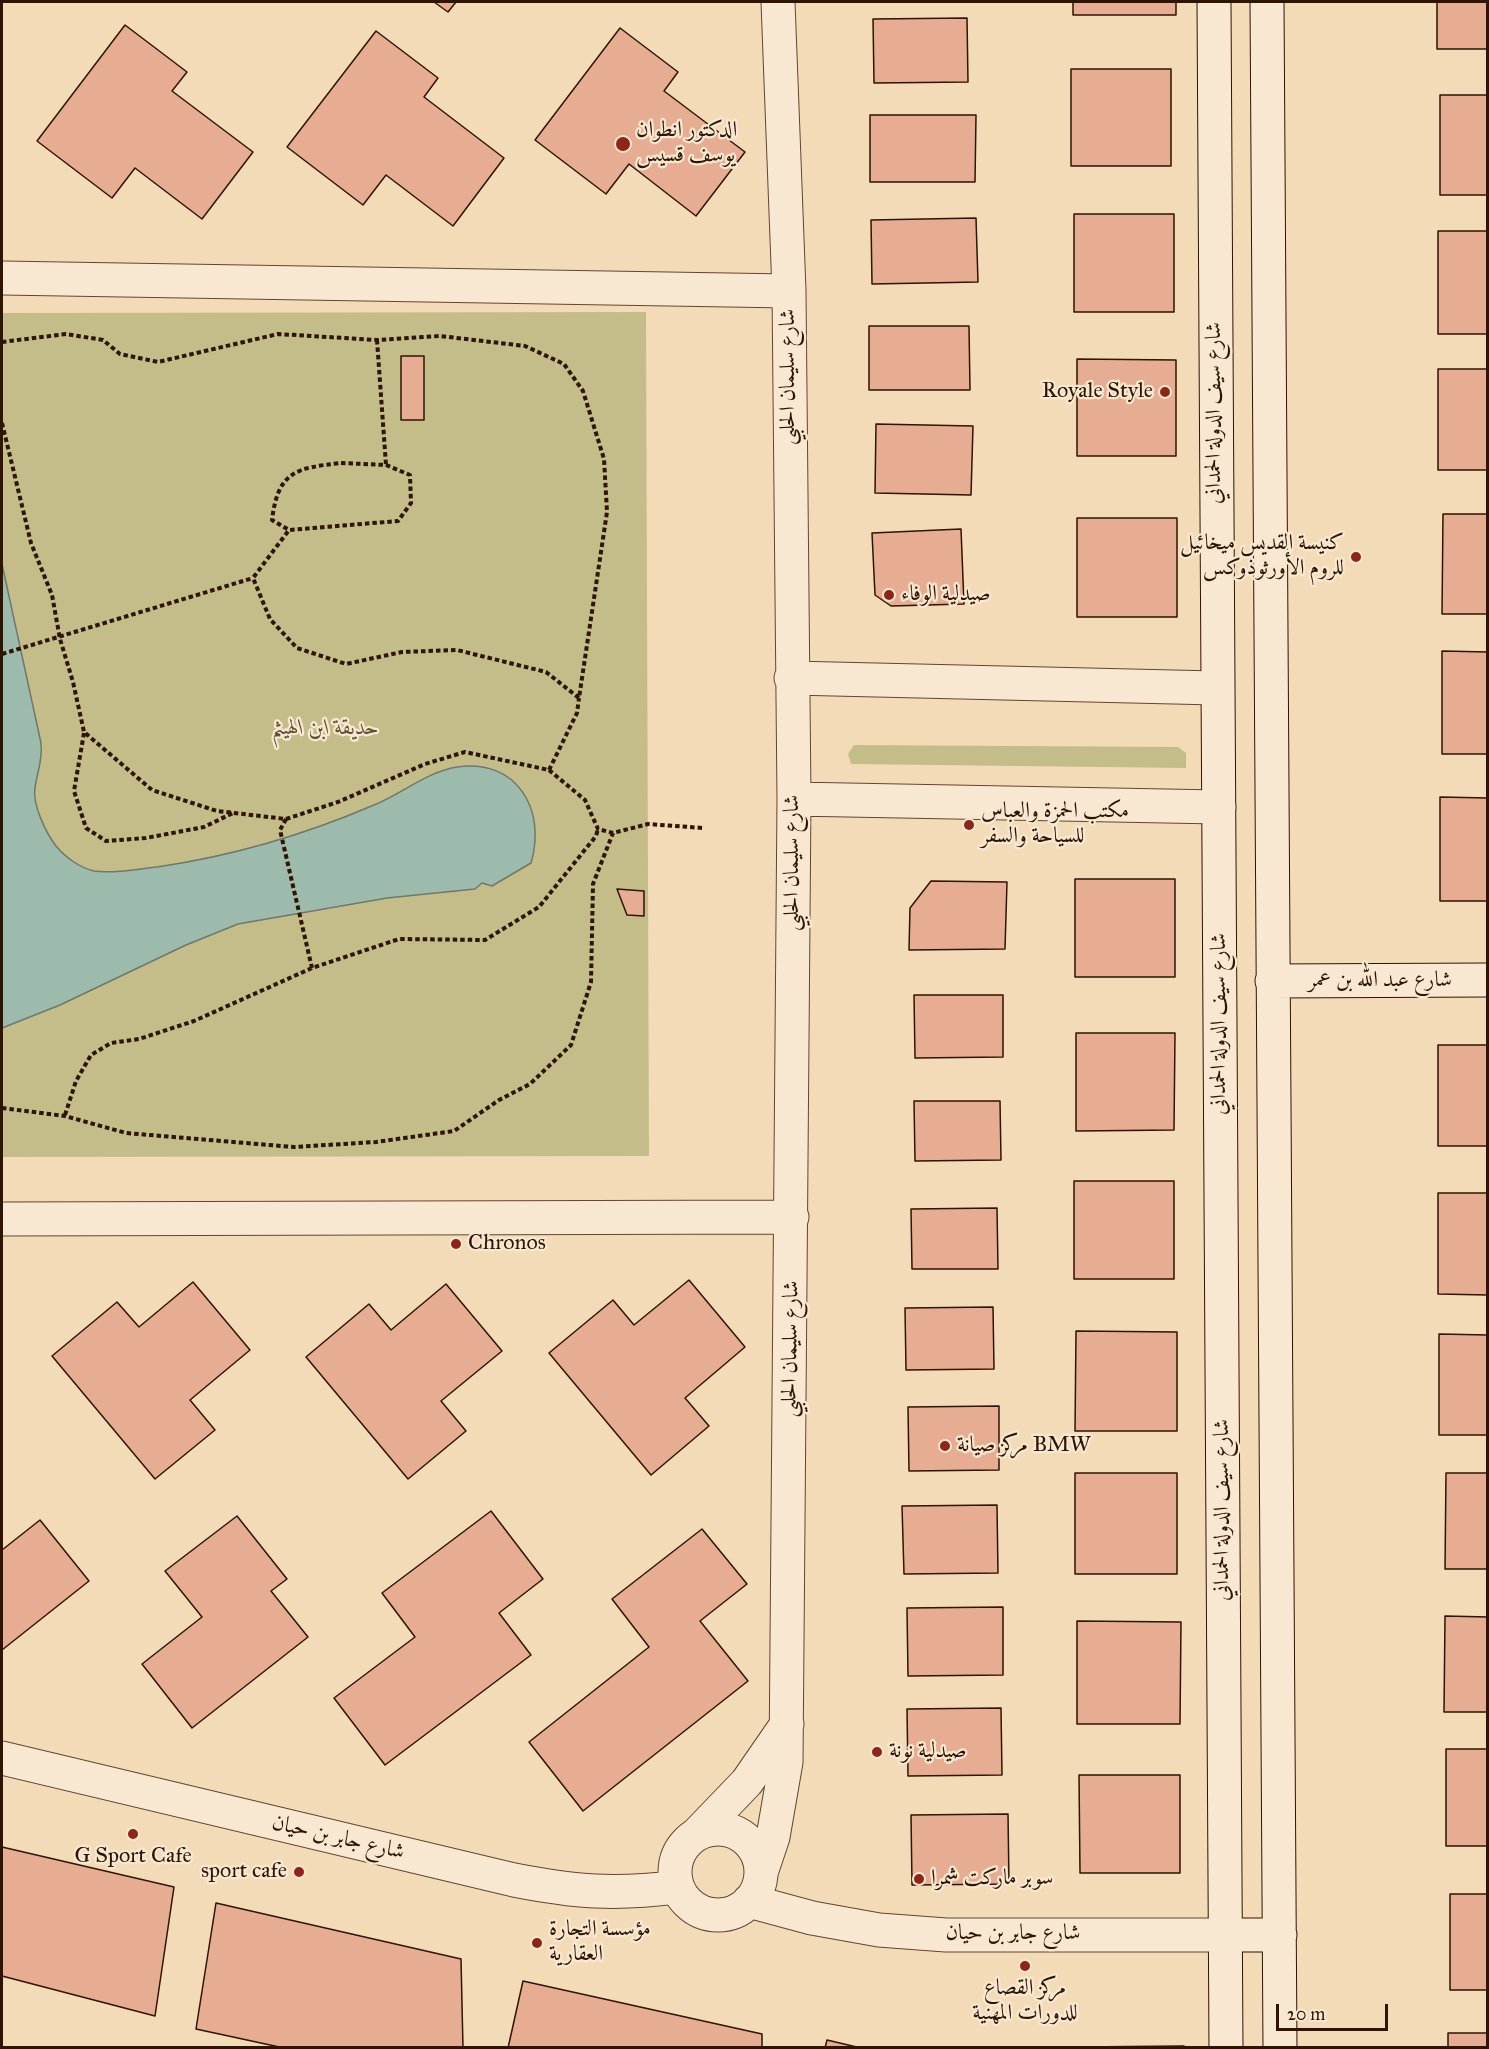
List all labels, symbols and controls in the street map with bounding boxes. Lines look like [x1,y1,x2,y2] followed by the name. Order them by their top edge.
[636,118,737,170] place label: الدكتور انطوان يوسف قسيس
[614,135,632,153] marker: الدكتور انطوان يوسف قسيس
[776,309,802,445] street label: شارع سليمان الحلبي
[1202,322,1228,504] street label: شارع سيف الدولة الحمداني
[1042,379,1153,405] place label: Royale Style
[1158,385,1172,399] marker: Royale Style
[1180,531,1344,582] place label: كنيسة القديس ميخائيل للروم الأورثوذوكس
[1349,550,1363,564] marker: كنيسة القديس ميخائيل للروم الأورثوذوكس
[901,582,991,608] place label: صيدلية الوفاء
[882,588,896,602] marker: صيدلية الوفاء
[271,716,379,742] park label: حديقة ابن الهيثم
[780,795,806,931] street label: شارع سليمان الحلبي
[981,799,1129,850] place label: مكتب الحمزة والعباس للسياحة والسفر
[962,818,976,832] marker: مكتب الحمزة والعباس للسياحة والسفر
[1207,933,1233,1115] street label: شارع سيف الدولة الحمداني
[1308,968,1452,994] street label: شارع عبد الله بن عمر
[468,1231,546,1257] place label: Chronos
[449,1237,463,1251] marker: Chronos
[777,1280,805,1418] street label: شارع سليمان الحلبي
[1210,1419,1236,1601] street label: شارع سيف الدولة الحمداني
[957,1433,1091,1459] place label: مركز صيانة BMW
[938,1439,952,1453] marker: مركز صيانة BMW
[889,1739,967,1765] place label: صيدلية نونة
[870,1745,884,1759] marker: صيدلية نونة
[269,1810,407,1866] street label: شارع جابر بن حيان
[126,1827,140,1841] marker: G Sport Cafe
[74,1844,192,1870] place label: G Sport Cafe
[201,1859,287,1885] place label: sport cafe
[292,1865,306,1879] marker: sport cafe
[931,1866,1054,1892] place label: سوبر ماركت شمرا
[912,1872,926,1886] marker: سوبر ماركت شمرا
[549,1917,651,1969] place label: مؤسسة التجارة العقارية
[945,1921,1081,1947] street label: شارع جابر بن حيان
[530,1936,544,1950] marker: مؤسسة التجارة العقارية
[1018,1959,1032,1973] marker: مركز القصاع للدورات المهنية
[972,1976,1078,2028] place label: مركز القصاع للدورات المهنية
[1279,1992,1392,2030] scale bar
[1287,2003,1325,2025] text: 20 m

